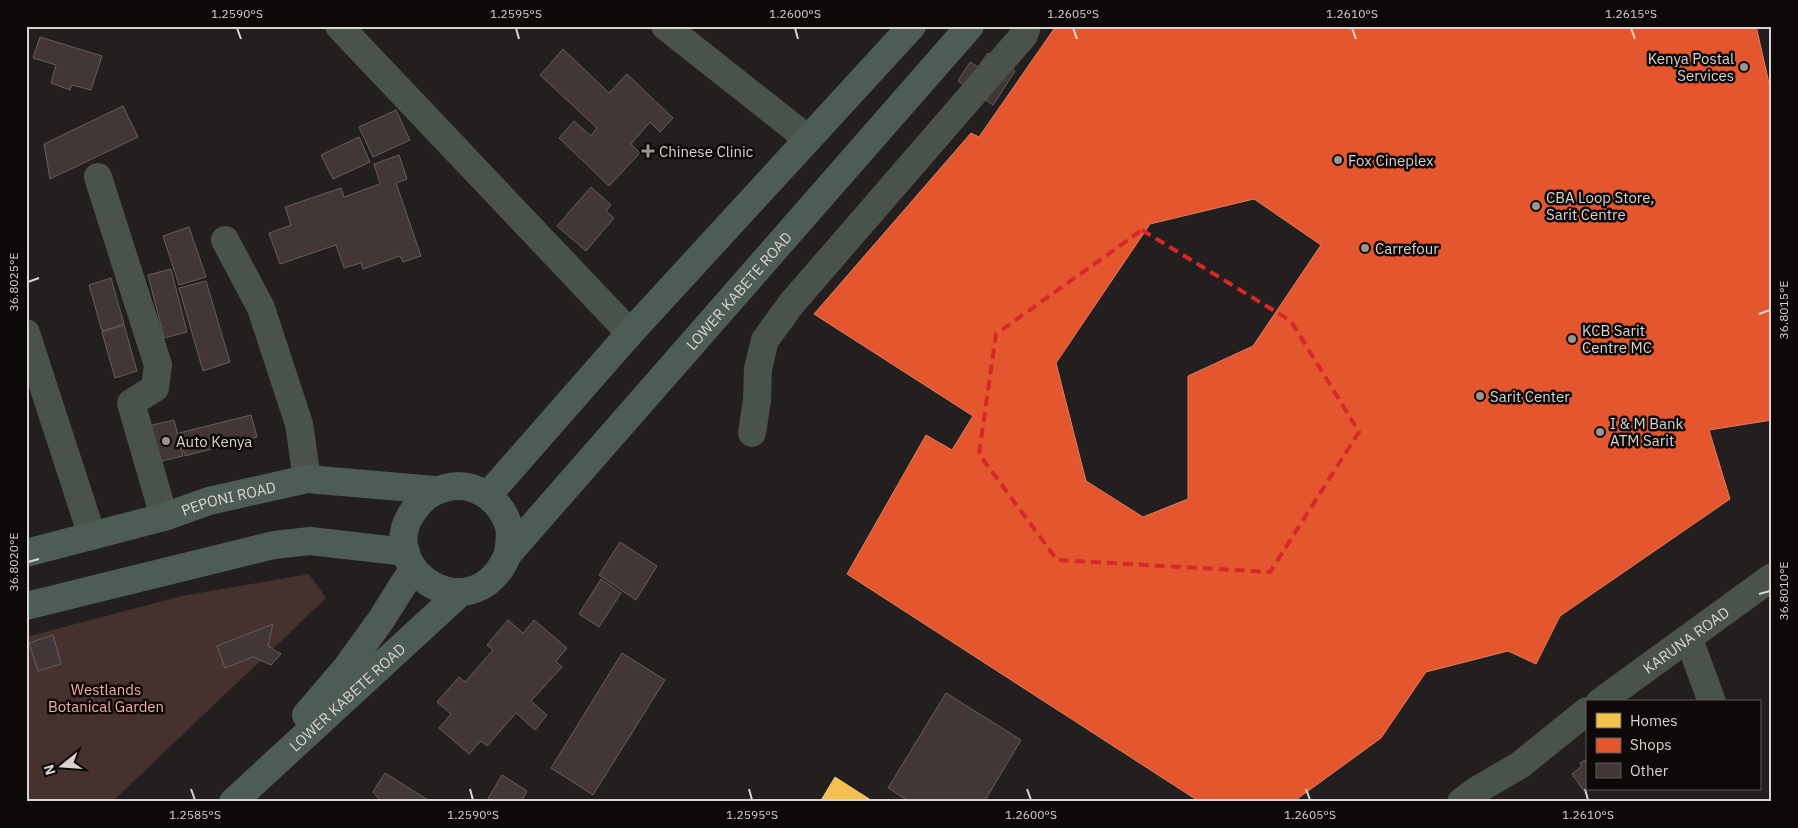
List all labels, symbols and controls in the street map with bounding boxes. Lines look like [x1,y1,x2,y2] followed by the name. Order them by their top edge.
[211,6,263,21] text: 1.2590°S
[490,6,542,21] text: 1.2595°S
[769,6,821,21] text: 1.2600°S
[1047,6,1099,21] text: 1.2605°S
[1326,6,1378,21] text: 1.2610°S
[1605,6,1657,21] text: 1.2615°S
[1648,49,1734,85] place label: Kenya Postal Services
[1738,61,1750,73] marker: Kenya Postal Services
[659,142,754,161] place label: Chinese Clinic
[641,144,655,158] marker: Chinese Clinic
[1348,151,1434,170] place label: Fox Cineplex
[1332,154,1344,166] marker: Fox Cineplex
[1546,188,1654,224] place label: CBA Loop Store, Sarit Centre
[1530,200,1542,212] marker: CBA Loop Store, Sarit Centre
[682,227,795,354] street label: LOWER KABETE ROAD
[1375,239,1439,258] place label: Carrefour
[1359,242,1371,254] marker: Carrefour
[6,252,21,312] text: 36.8025°E
[1776,280,1791,340] text: 36.8015°E
[1582,321,1652,357] place label: KCB Sarit Centre MC
[1566,333,1578,345] marker: KCB Sarit Centre MC
[1490,387,1570,406] place label: Sarit Center
[1474,390,1486,402] marker: Sarit Center
[1610,414,1684,450] place label: I & M Bank ATM Sarit
[1594,426,1606,438] marker: I & M Bank ATM Sarit
[176,432,252,451] place label: Auto Kenya
[160,435,172,447] marker: Auto Kenya
[178,477,278,520] street label: PEPONI ROAD
[6,532,21,592] text: 36.8020°E
[1776,561,1791,621] text: 36.8010°E
[1639,602,1733,677] street label: KARUNA ROAD
[285,639,409,755] street label: LOWER KABETE ROAD
[48,680,164,716] park label: Westlands Botanical Garden
[1586,700,1760,790] legend
[1630,711,1678,730] text: Homes
[1630,735,1672,754] text: Shops
[38,740,88,790] north arrow
[1630,761,1669,780] text: Other
[39,762,60,777] text: N
[169,807,221,822] text: 1.2585°S
[447,807,499,822] text: 1.2590°S
[726,807,778,822] text: 1.2595°S
[1005,807,1057,822] text: 1.2600°S
[1284,807,1336,822] text: 1.2605°S
[1562,807,1614,822] text: 1.2610°S

